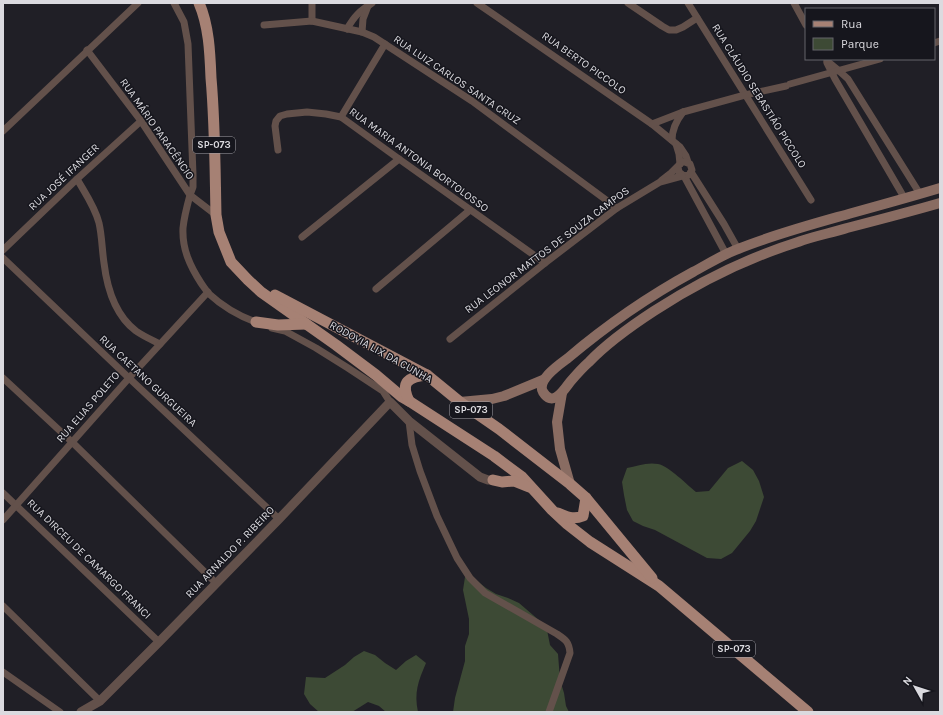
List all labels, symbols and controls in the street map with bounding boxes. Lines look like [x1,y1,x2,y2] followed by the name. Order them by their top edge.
[805,8,935,60] legend
[841,17,862,31] text: Rua
[709,20,811,170] street label: RUA CLÁUDIO SEBASTIÁO PICCOLO
[539,29,629,97] street label: RUA BERTO PICCOLO
[391,33,523,127] street label: RUA LUIZ CARLOS SANTA CRUZ
[841,37,879,51] text: Parque
[117,75,199,182] street label: RUA MÁRIO PARACÊNCIO
[347,105,491,215] street label: RUA MARIA ANTONIA BORTOLOSSO
[193,137,235,153] road number: SP-073
[25,139,102,213] street label: RUA JOSÉ IFANGER
[462,184,632,316] street label: RUA LEONOR MATTOS DE SOUZA CAMPOS
[327,318,435,386] street label: RODOVIA LIX DA CUNHA
[97,332,200,430] street label: RUA CAETANO GURGUEIRA
[54,369,122,445] street label: RUA ELIAS POLETO
[450,402,492,418] road number: SP-073
[24,496,154,622] street label: RUA DIRCEU DE CAMARGO FRANCI
[183,503,277,601] street label: RUA ARNALDO P. RIBEIRO
[713,641,755,657] road number: SP-073
[895,667,935,707] north arrow
[900,674,915,688] text: N

